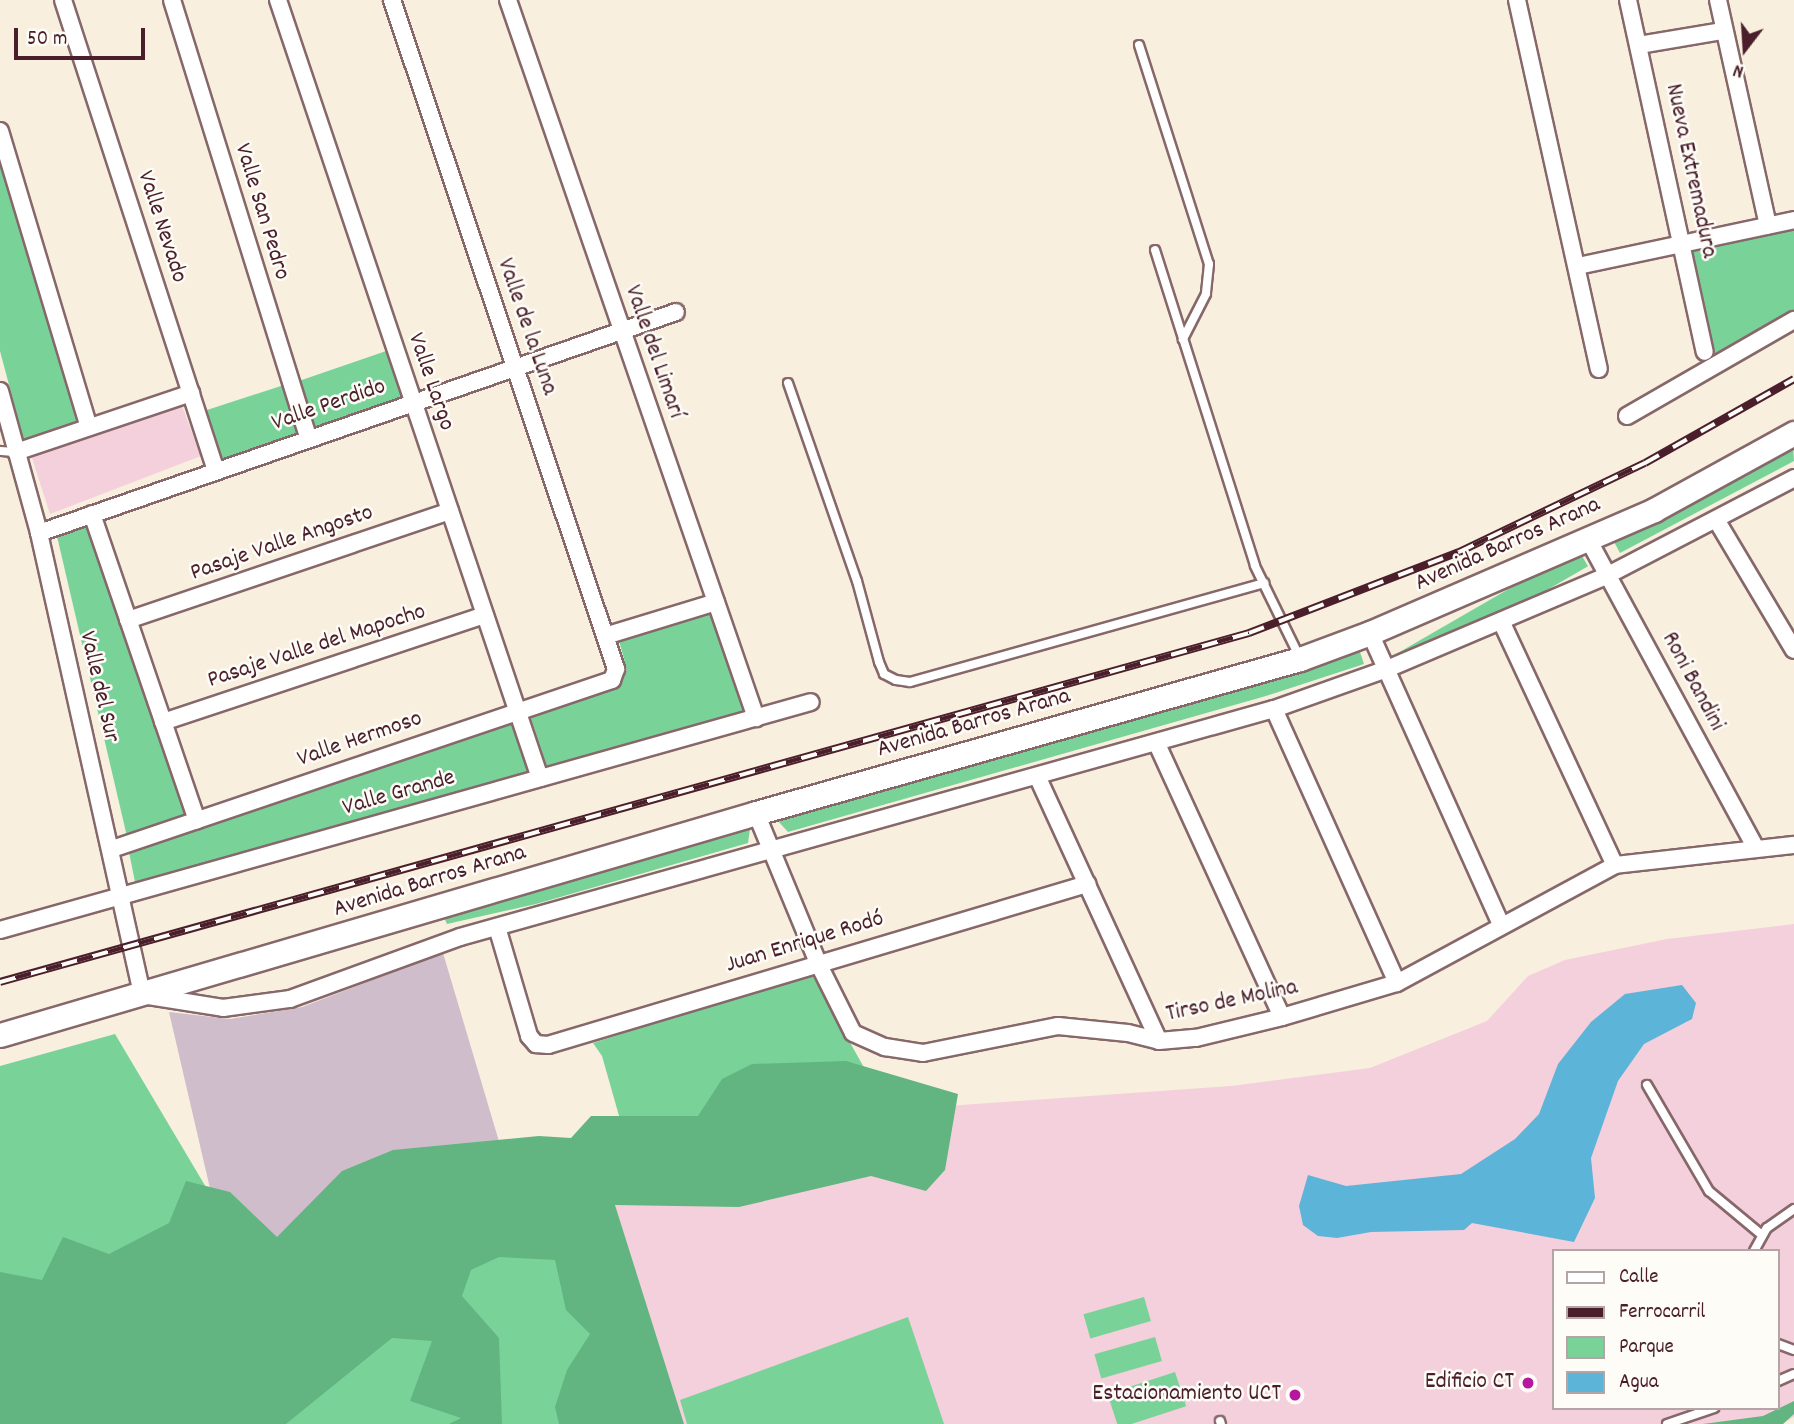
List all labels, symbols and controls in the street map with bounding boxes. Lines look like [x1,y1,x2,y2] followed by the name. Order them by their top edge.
[18,14,149,58] scale bar
[1710,14,1780,84] north arrow
[27,25,67,55] text: 50 m
[1730,55,1747,84] text: N
[1657,81,1723,261] street label: Nueva Extremadura
[227,140,295,284] street label: Valle San Pedro
[129,167,193,287] street label: Valle Nevado
[489,255,563,399] street label: Valle de la Luna
[617,282,689,422] street label: Valle del Limarí
[400,329,460,435] street label: Valle Largo
[268,373,390,439] street label: Valle Perdido
[1411,491,1605,599] street label: Avenida Barros Arana
[187,499,377,589] street label: Pasaje Valle Angosto
[204,598,430,696] street label: Pasaje Valle del Mapocho
[1654,627,1730,737] street label: Roni Bandini
[71,629,125,745] street label: Valle del Sur
[874,683,1074,765] street label: Avenida Barros Arana
[294,705,426,775] street label: Valle Hermoso
[340,764,458,824] street label: Valle Grande
[330,839,530,925] street label: Avenida Barros Arana
[723,905,887,981] street label: Juan Enrique Rodó
[1164,974,1300,1030] street label: Tirso de Molina
[1552,1249,1780,1410] legend
[1619,1263,1658,1293] text: Calle
[1619,1298,1705,1328] text: Ferrocarril
[1619,1333,1674,1363] text: Parque
[1619,1368,1659,1398] text: Agua
[1425,1369,1514,1397] place label: Edificio CT
[1520,1375,1536,1391] marker: Edificio CT
[1092,1381,1281,1409] place label: Estacionamiento UCT
[1287,1387,1303,1403] marker: Estacionamiento UCT

